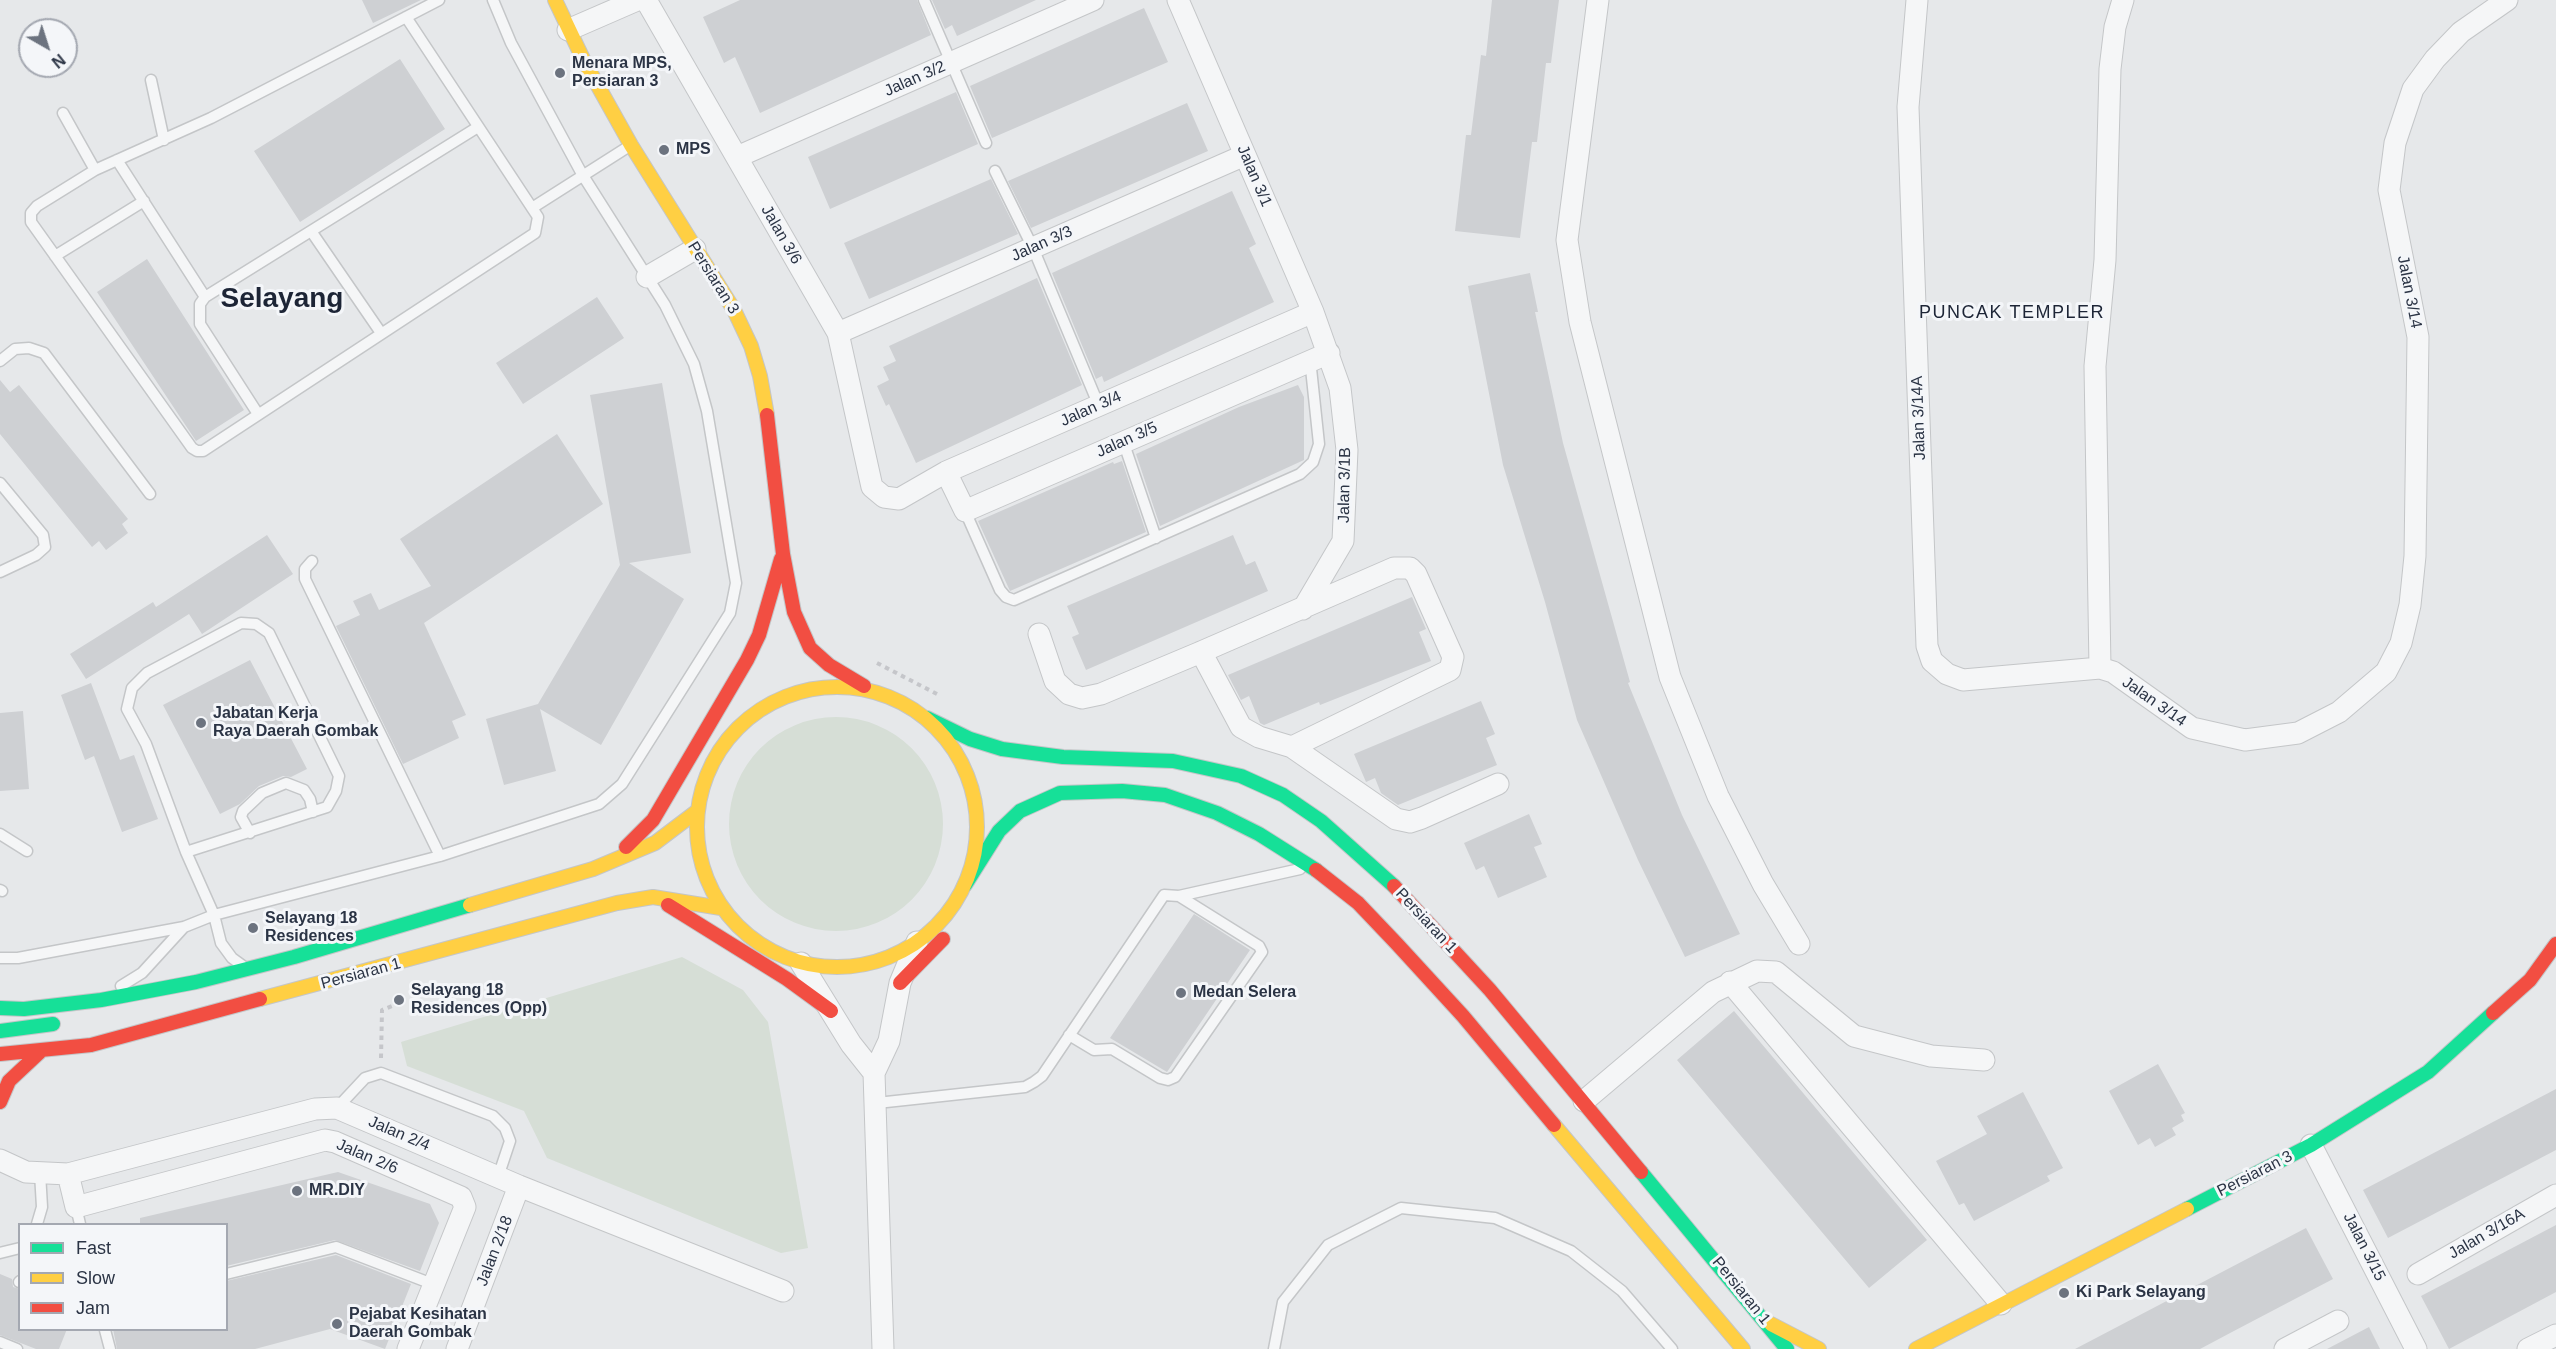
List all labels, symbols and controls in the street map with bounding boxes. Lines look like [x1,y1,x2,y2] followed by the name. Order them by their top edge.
[18,18,78,78] north arrow
[49,51,68,71] text: N
[572,54,672,92] place label: Menara MPS, Persiaran 3
[881,57,949,101] street label: Jalan 3/2
[553,66,567,80] marker: Menara MPS, Persiaran 3
[676,140,711,160] place label: MPS
[1232,142,1276,210] street label: Jalan 3/1
[657,143,671,157] marker: MPS
[756,202,806,268] street label: Jalan 3/6
[1008,222,1076,266] street label: Jalan 3/3
[683,238,743,318] street label: Persiaran 3
[2393,254,2425,330] street label: Jalan 3/14
[221,282,343,316] district label: Selayang
[1919,302,2105,324] district label: PUNCAK TEMPLER
[1908,375,1930,461] street label: Jalan 3/14A
[1057,387,1125,431] street label: Jalan 3/4
[1093,418,1161,462] street label: Jalan 3/5
[1335,447,1355,523] street label: Jalan 3/1B
[2118,673,2190,731] street label: Jalan 3/14
[213,704,378,742] place label: Jabatan Kerja Raya Daerah Gombak
[194,716,208,730] marker: Jabatan Kerja Raya Daerah Gombak
[1391,885,1461,957] street label: Persiaran 1
[265,909,358,947] place label: Selayang 18 Residences
[246,921,260,935] marker: Selayang 18 Residences
[319,954,403,994] street label: Persiaran 1
[411,981,547,1019] place label: Selayang 18 Residences (Opp)
[1193,983,1296,1003] place label: Medan Selera
[1174,986,1188,1000] marker: Medan Selera
[392,993,406,1007] marker: Selayang 18 Residences (Opp)
[365,1112,433,1156] street label: Jalan 2/4
[333,1135,401,1179] street label: Jalan 2/6
[2214,1147,2296,1201] street label: Persiaran 3
[309,1181,365,1201] place label: MR.DIY
[290,1184,304,1198] marker: MR.DIY
[2446,1205,2528,1263] street label: Jalan 3/16A
[2339,1210,2389,1284] street label: Jalan 3/15
[473,1213,517,1289] street label: Jalan 2/18
[18,1223,228,1331] legend
[76,1238,111,1258] text: Fast
[1708,1253,1774,1329] street label: Persiaran 1
[76,1268,115,1288] text: Slow
[2076,1283,2206,1303] place label: Ki Park Selayang
[2057,1286,2071,1300] marker: Ki Park Selayang
[76,1298,110,1318] text: Jam
[349,1305,487,1343] place label: Pejabat Kesihatan Daerah Gombak
[330,1317,344,1331] marker: Pejabat Kesihatan Daerah Gombak

